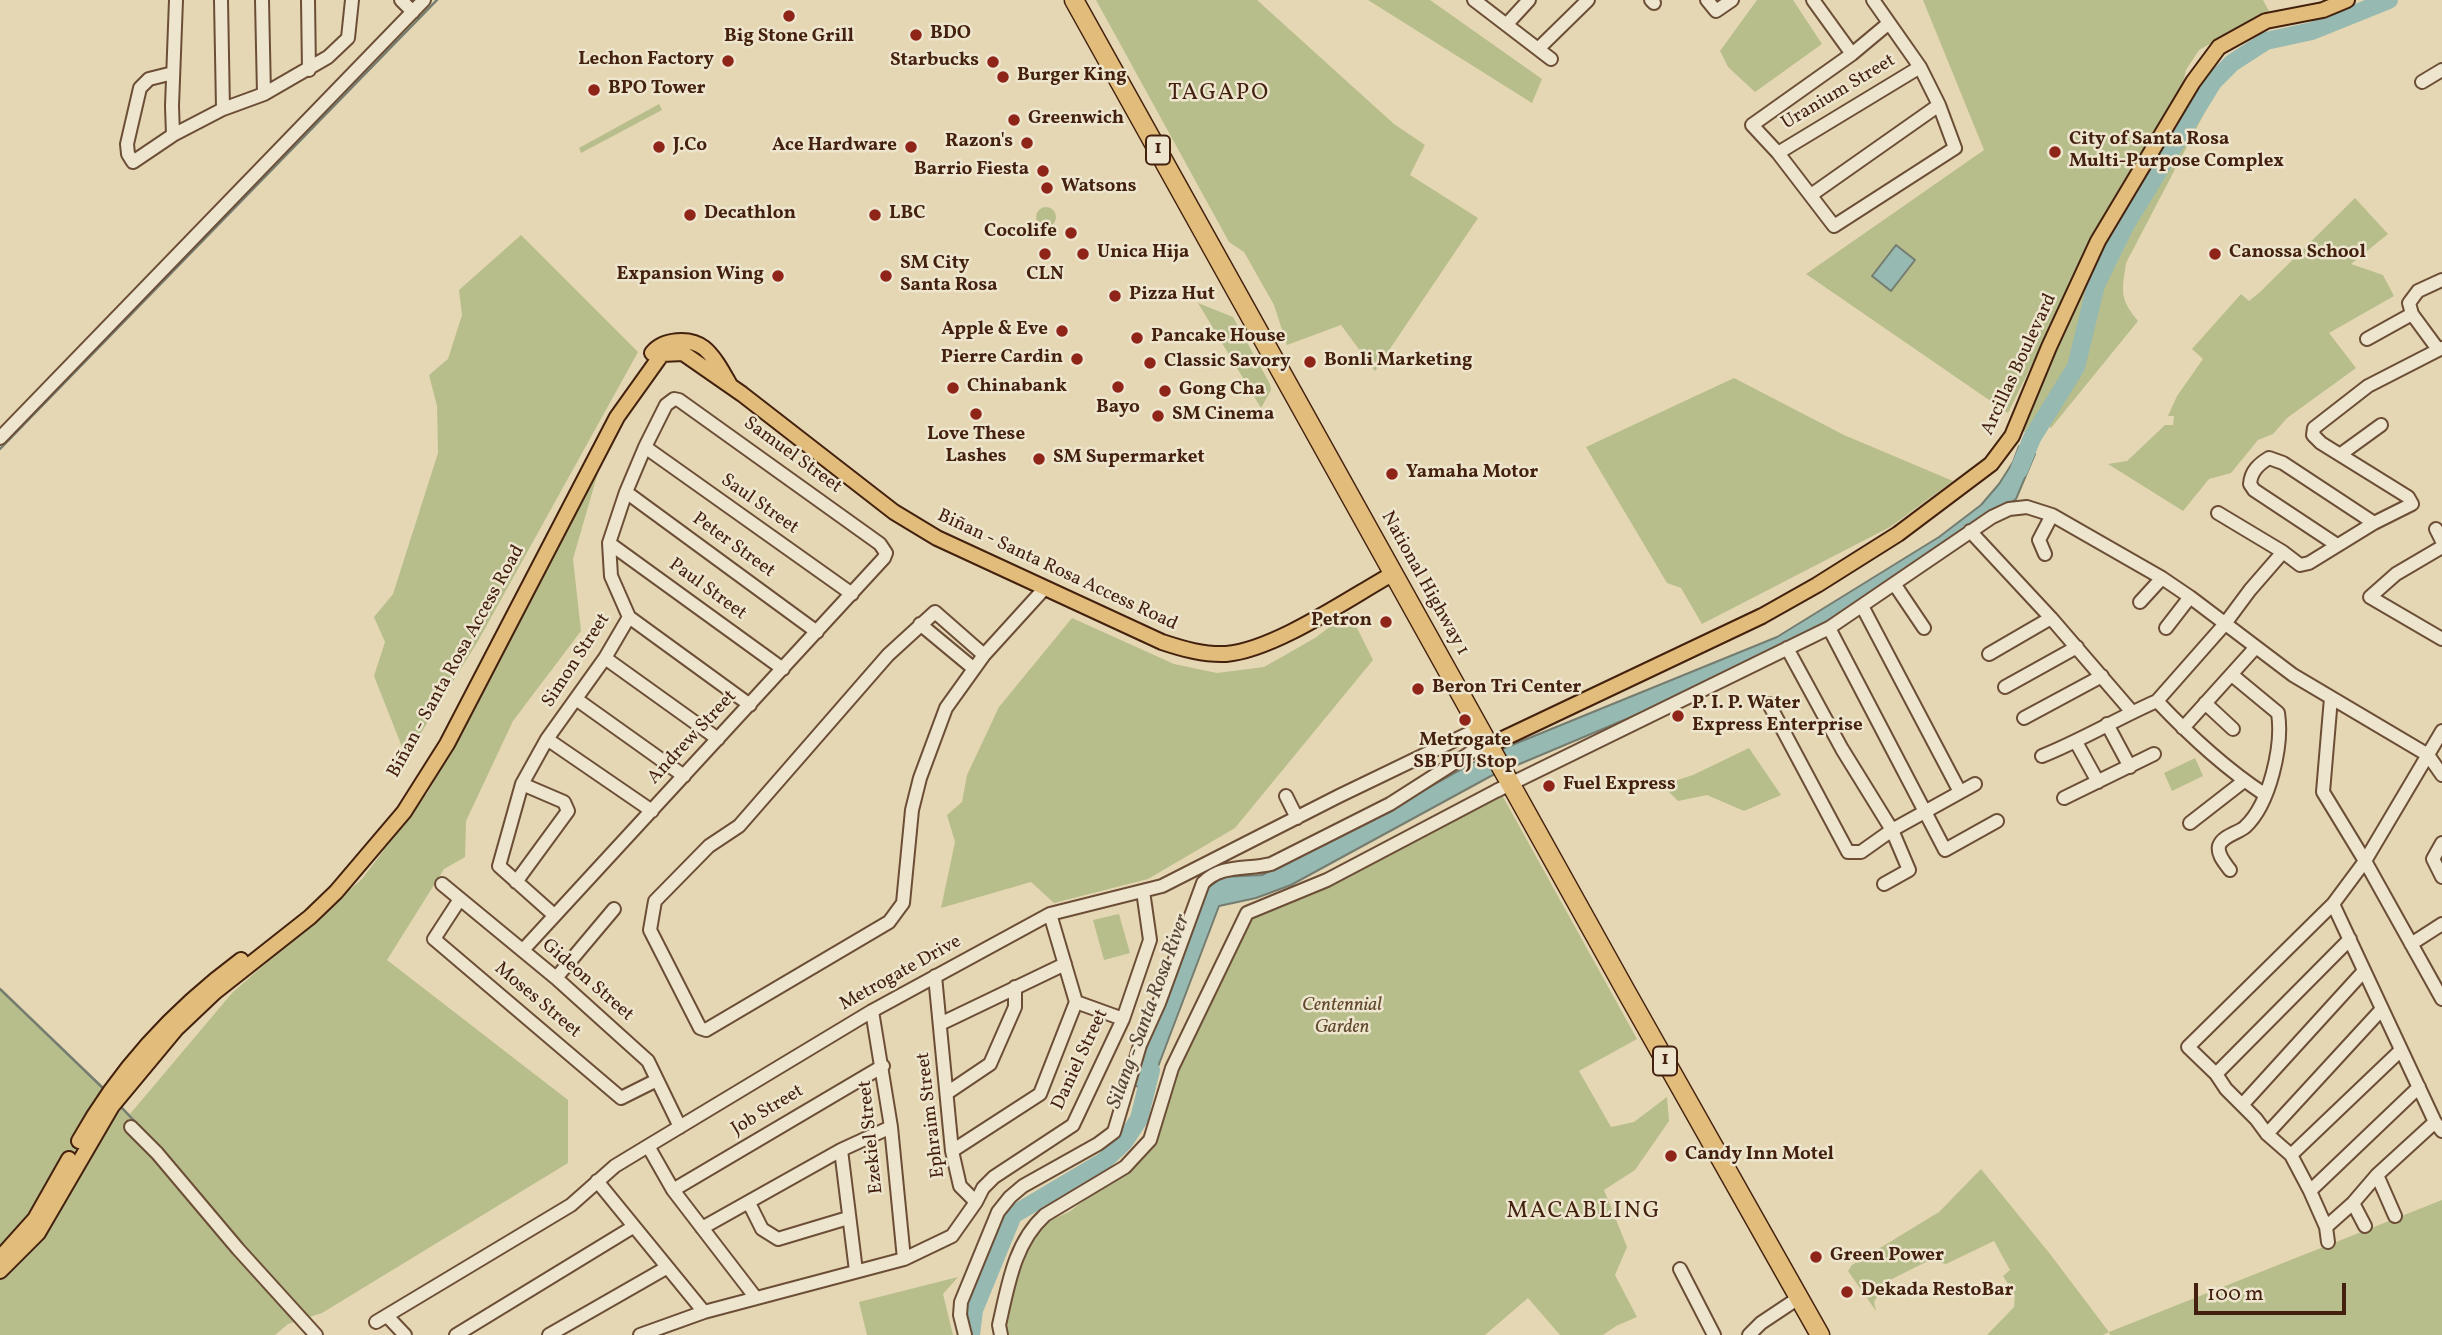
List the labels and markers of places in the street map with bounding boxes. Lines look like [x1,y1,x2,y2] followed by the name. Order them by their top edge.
[781,8,797,24] marker: Big Stone Grill
[930,24,971,46] place label: BDO
[724,27,854,49] place label: Big Stone Grill
[908,27,924,43] marker: BDO
[578,50,714,72] place label: Lechon Factory
[890,51,979,73] place label: Starbucks
[720,53,736,69] marker: Lechon Factory
[985,54,1001,70] marker: Starbucks
[1017,66,1127,88] place label: Burger King
[995,69,1011,85] marker: Burger King
[608,79,706,101] place label: BPO Tower
[586,82,602,98] marker: BPO Tower
[1028,109,1124,131] place label: Greenwich
[1006,112,1022,128] marker: Greenwich
[2069,130,2284,174] place label: City of Santa Rosa Multi-Purpose Complex
[945,132,1013,154] place label: Razon's
[1019,135,1035,151] marker: Razon's
[673,136,707,158] place label: J.Co
[772,136,897,158] place label: Ace Hardware
[651,139,667,155] marker: J.Co
[903,139,919,155] marker: Ace Hardware
[2047,144,2063,160] marker: City of Santa Rosa Multi-Purpose Complex
[914,160,1029,182] place label: Barrio Fiesta
[1035,163,1051,179] marker: Barrio Fiesta
[1061,177,1137,199] place label: Watsons
[1039,180,1055,196] marker: Watsons
[704,204,796,226] place label: Decathlon
[889,204,925,226] place label: LBC
[682,207,698,223] marker: Decathlon
[867,207,883,223] marker: LBC
[984,222,1057,244] place label: Cocolife
[1063,225,1079,241] marker: Cocolife
[1097,243,1189,265] place label: Unica Hija
[2229,243,2366,265] place label: Canossa School
[1037,246,1053,262] marker: CLN
[1075,246,1091,262] marker: Unica Hija
[2207,246,2223,262] marker: Canossa School
[900,254,998,298] place label: SM City Santa Rosa
[616,265,764,287] place label: Expansion Wing
[1026,265,1064,287] place label: CLN
[770,268,786,284] marker: Expansion Wing
[878,268,894,284] marker: SM City Santa Rosa
[1129,285,1215,307] place label: Pizza Hut
[1107,288,1123,304] marker: Pizza Hut
[941,320,1048,342] place label: Apple & Eve
[1054,323,1070,339] marker: Apple & Eve
[1151,327,1285,349] place label: Pancake House
[1129,330,1145,346] marker: Pancake House
[941,348,1063,370] place label: Pierre Cardin
[1069,351,1085,367] marker: Pierre Cardin
[1324,351,1472,373] place label: Bonli Marketing
[1164,352,1291,374] place label: Classic Savory
[1302,354,1318,370] marker: Bonli Marketing
[1142,355,1158,371] marker: Classic Savory
[967,377,1067,399] place label: Chinabank
[1110,379,1126,395] marker: Bayo
[945,380,961,396] marker: Chinabank
[1179,380,1265,402] place label: Gong Cha
[1157,383,1173,399] marker: Gong Cha
[1096,398,1140,420] place label: Bayo
[1172,405,1274,427] place label: SM Cinema
[968,406,984,422] marker: Love These Lashes
[1150,408,1166,424] marker: SM Cinema
[927,425,1025,469] place label: Love These Lashes
[1053,448,1205,470] place label: SM Supermarket
[1031,451,1047,467] marker: SM Supermarket
[1406,463,1538,485] place label: Yamaha Motor
[1384,466,1400,482] marker: Yamaha Motor
[1311,611,1372,633] place label: Petron
[1378,614,1394,630] marker: Petron
[1432,678,1581,700] place label: Beron Tri Center
[1410,681,1426,697] marker: Beron Tri Center
[1692,694,1863,738] place label: P. I. P. Water Express Enterprise
[1670,708,1686,724] marker: P. I. P. Water Express Enterprise
[1457,712,1473,728] marker: Metrogate SB PUJ Stop
[1413,731,1517,775] place label: Metrogate SB PUJ Stop
[1563,775,1676,797] place label: Fuel Express
[1541,778,1557,794] marker: Fuel Express
[1685,1145,1834,1167] place label: Candy Inn Motel
[1663,1148,1679,1164] marker: Candy Inn Motel
[1830,1246,1944,1268] place label: Green Power
[1808,1249,1824,1265] marker: Green Power
[1861,1281,2014,1303] place label: Dekada RestoBar
[1839,1284,1855,1300] marker: Dekada RestoBar

